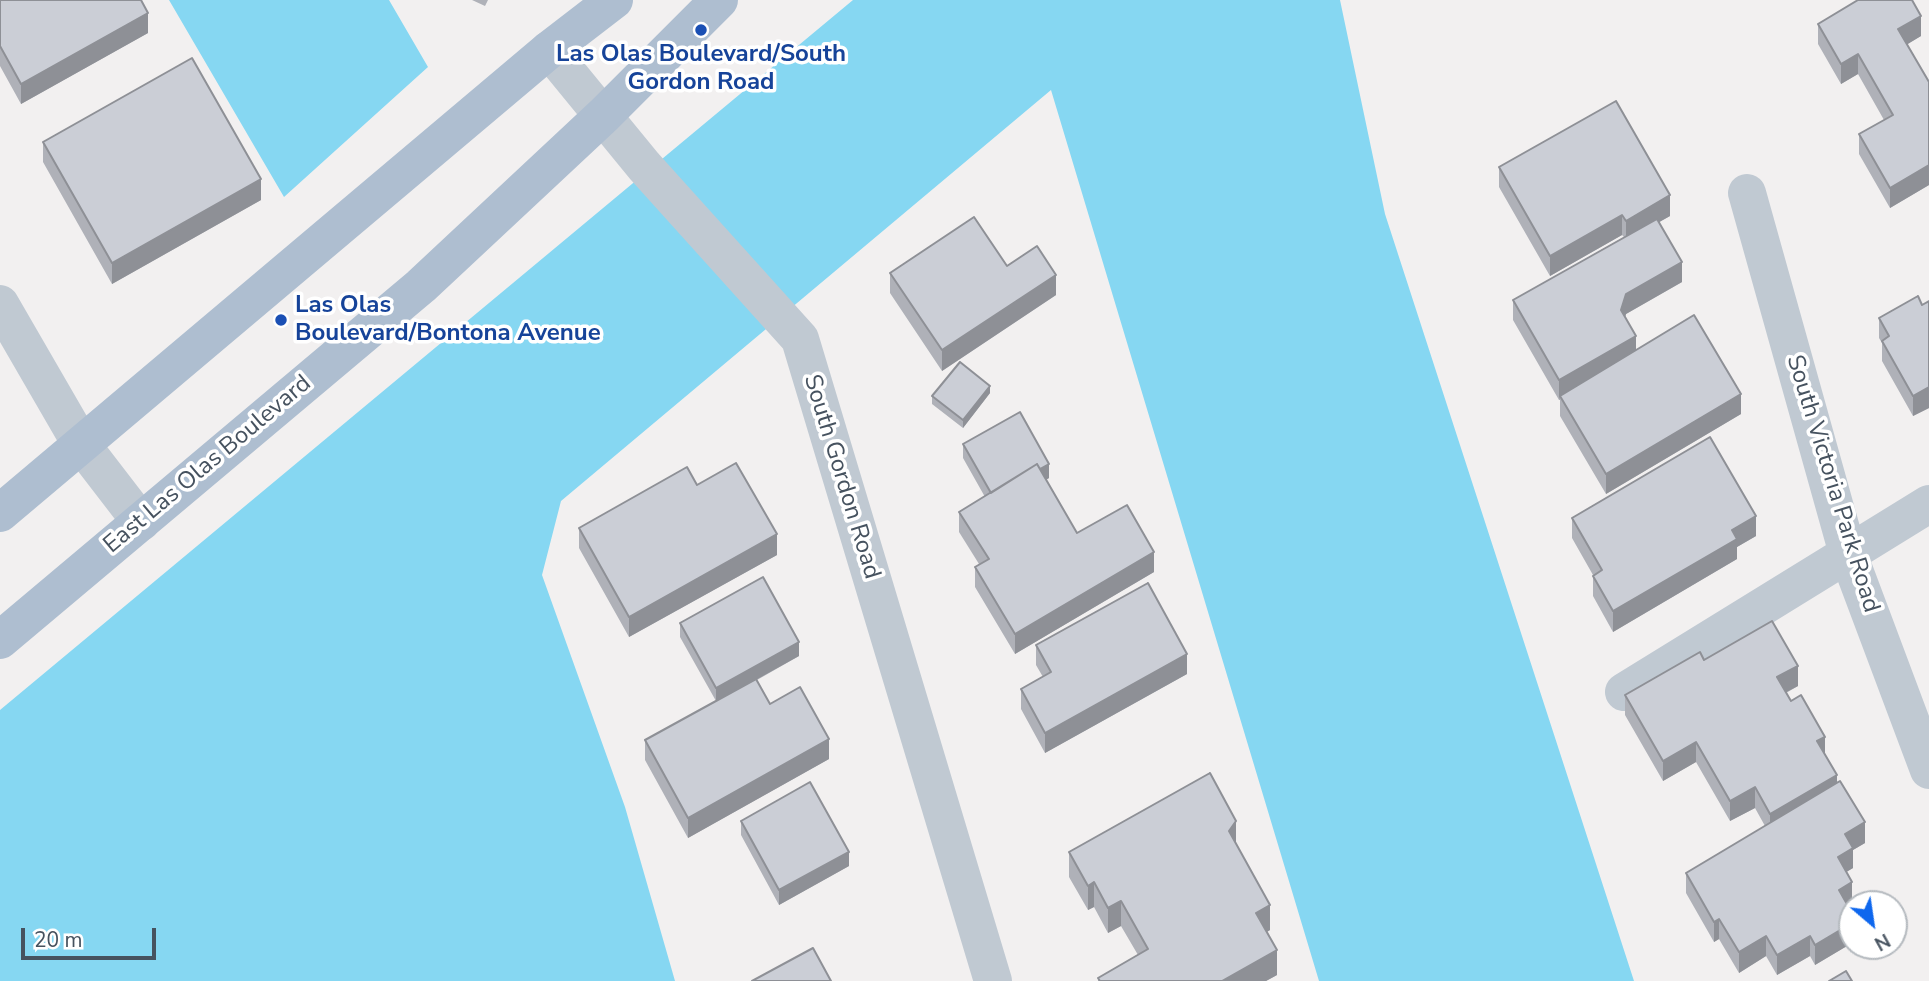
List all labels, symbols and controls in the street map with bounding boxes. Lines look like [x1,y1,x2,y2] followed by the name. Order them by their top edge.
[693,22,709,38] marker: Las Olas Boulevard/South Gordon Road
[556,41,846,97] place label: Las Olas Boulevard/South Gordon Road
[295,292,601,348] place label: Las Olas Boulevard/Bontona Avenue
[273,312,289,328] marker: Las Olas Boulevard/Bontona Avenue
[1779,352,1885,616] street label: South Victoria Park Road
[98,370,318,560] street label: East Las Olas Boulevard
[796,371,886,583] street label: South Gordon Road
[1838,890,1908,960] north arrow
[24,914,159,958] scale bar
[34,926,83,954] text: 20 m
[1870,927,1895,956] text: N

